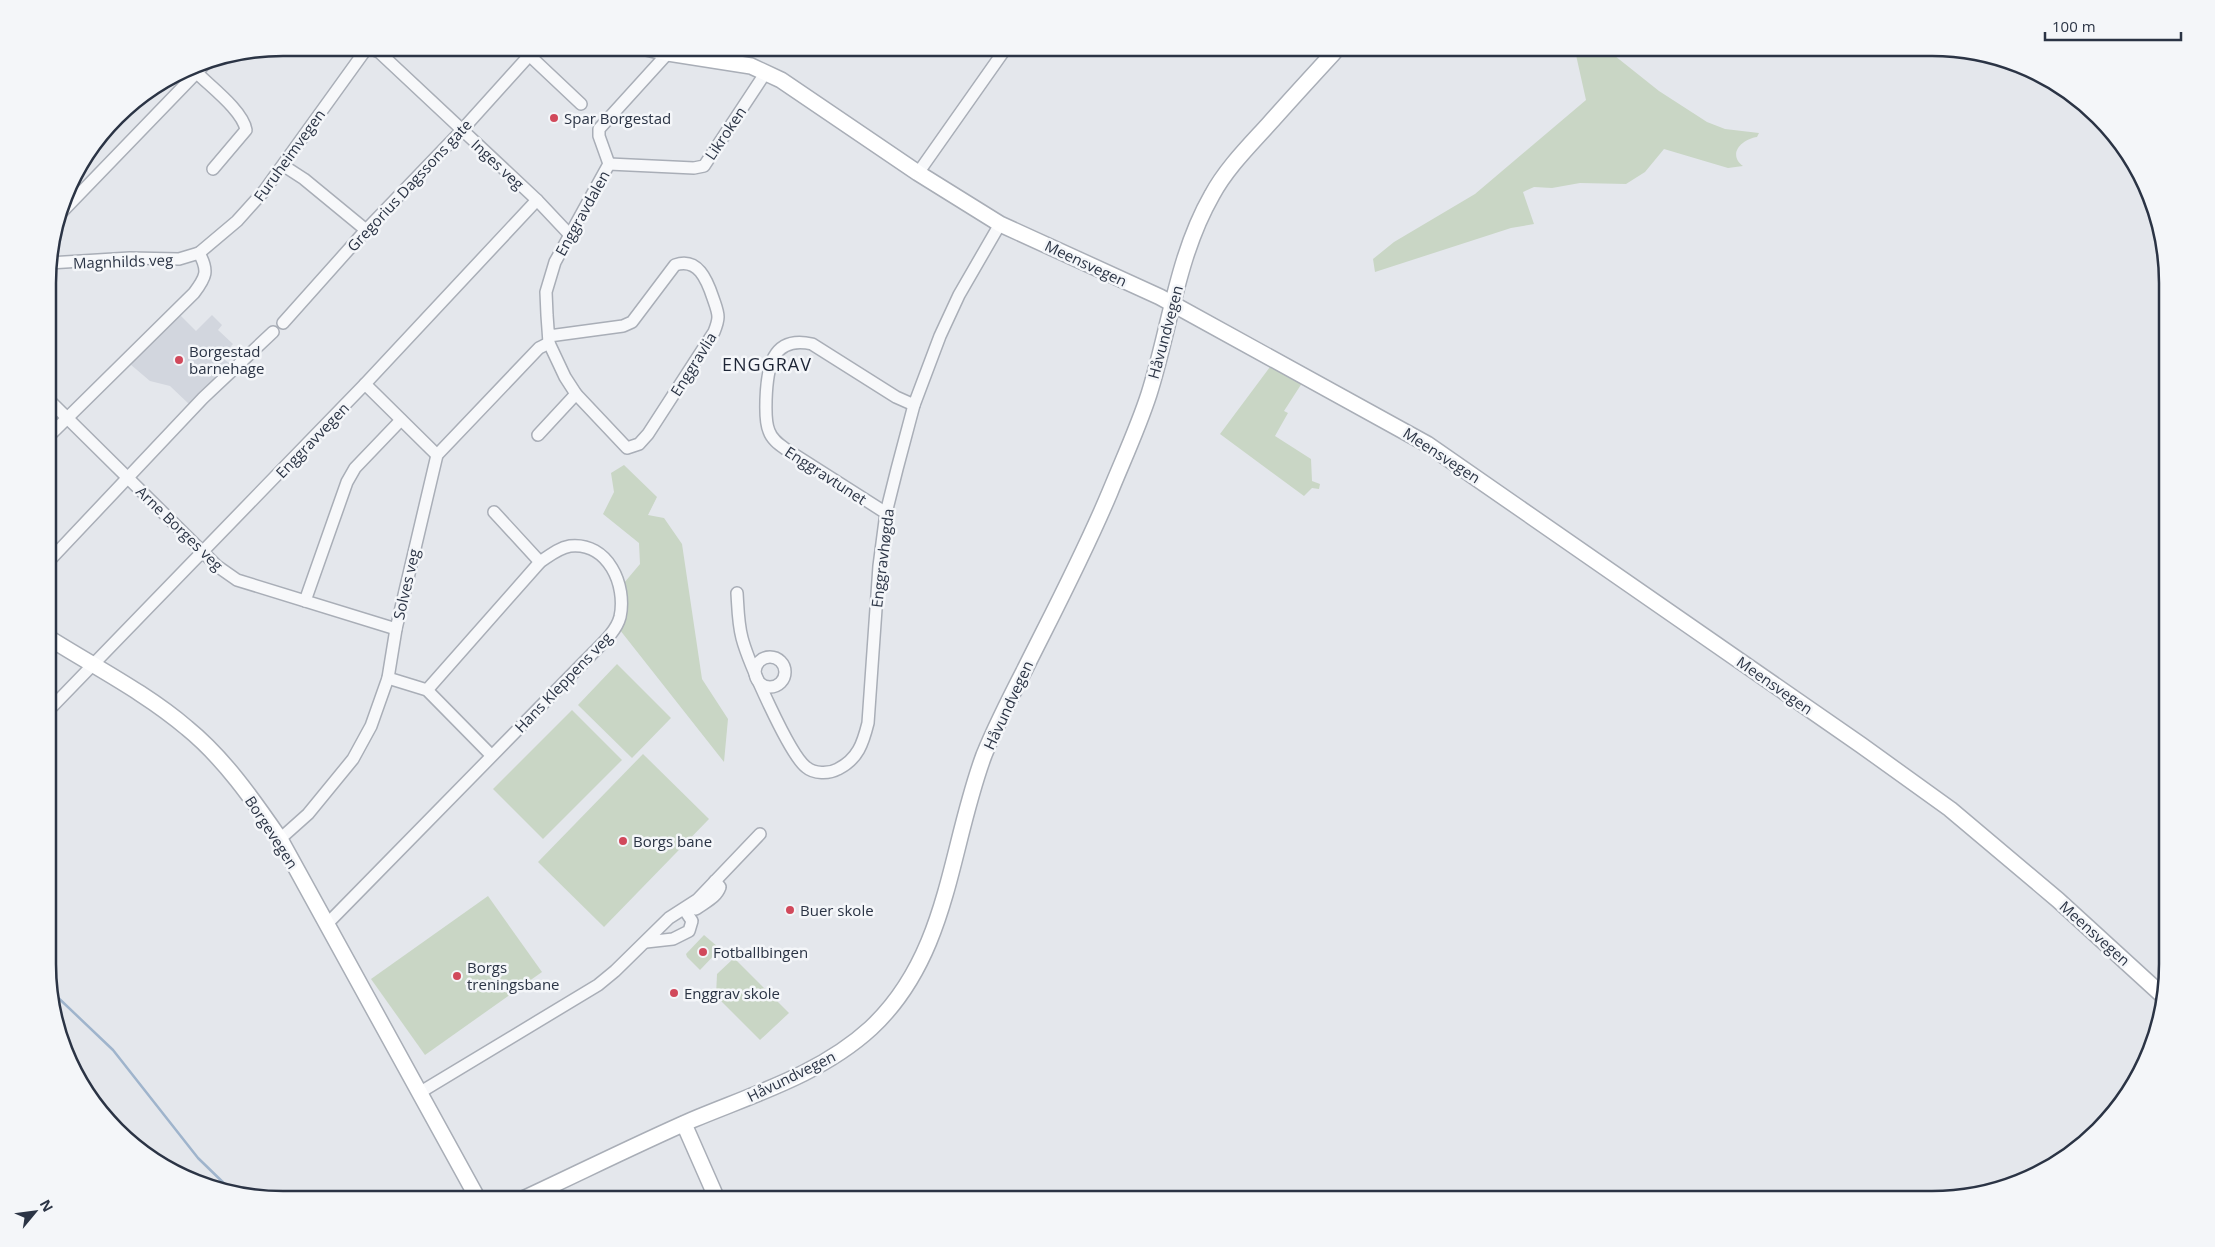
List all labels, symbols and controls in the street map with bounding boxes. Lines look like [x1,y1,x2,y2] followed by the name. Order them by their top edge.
[2045,10,2181,42] scale bar
[2052,16,2096,36] text: 100 m
[700,102,750,164] street label: Likroken
[249,105,329,205] street label: Furuheimvegen
[564,108,671,128] place label: Spar Borgestad
[548,112,560,124] marker: Spar Borgestad
[342,115,476,255] street label: Gregorius Dagssons gate
[467,135,529,193] street label: Inges veg
[550,167,614,259] street label: Enggravdalen
[1042,235,1130,291] street label: Meensvegen
[73,249,173,273] street label: Magnhilds veg
[1143,283,1187,381] street label: Håvundvegen
[666,328,720,400] street label: Enggravlia
[189,341,264,378] place label: Borgestad barnehage
[722,352,812,376] district label: ENGGRAV
[173,354,185,366] marker: Borgestad barnehage
[271,398,353,482] street label: Enggravvegen
[1399,423,1485,487] street label: Meensvegen
[781,441,871,509] street label: Enggravtunet
[132,481,228,575] street label: Arne Borges veg
[866,507,898,609] street label: Enggravhøgda
[388,547,424,621] street label: Solves veg
[510,628,616,736] street label: Hans Kleppens veg
[1733,651,1817,719] street label: Meensvegen
[979,657,1037,753] street label: Håvundvegen
[241,792,303,872] street label: Borgevegen
[633,831,712,851] place label: Borgs bane
[617,835,629,847] marker: Borgs bane
[2055,896,2135,970] street label: Meensvegen
[800,900,874,920] place label: Buer skole
[784,904,796,916] marker: Buer skole
[713,942,808,962] place label: Fotballbingen
[697,946,709,958] marker: Fotballbingen
[467,957,560,994] place label: Borgs treningsbane
[451,970,463,982] marker: Borgs treningsbane
[684,983,780,1003] place label: Enggrav skole
[668,987,680,999] marker: Enggrav skole
[743,1046,839,1106] street label: Håvundvegen
[10,1187,60,1237] north arrow
[36,1196,58,1215] text: N

